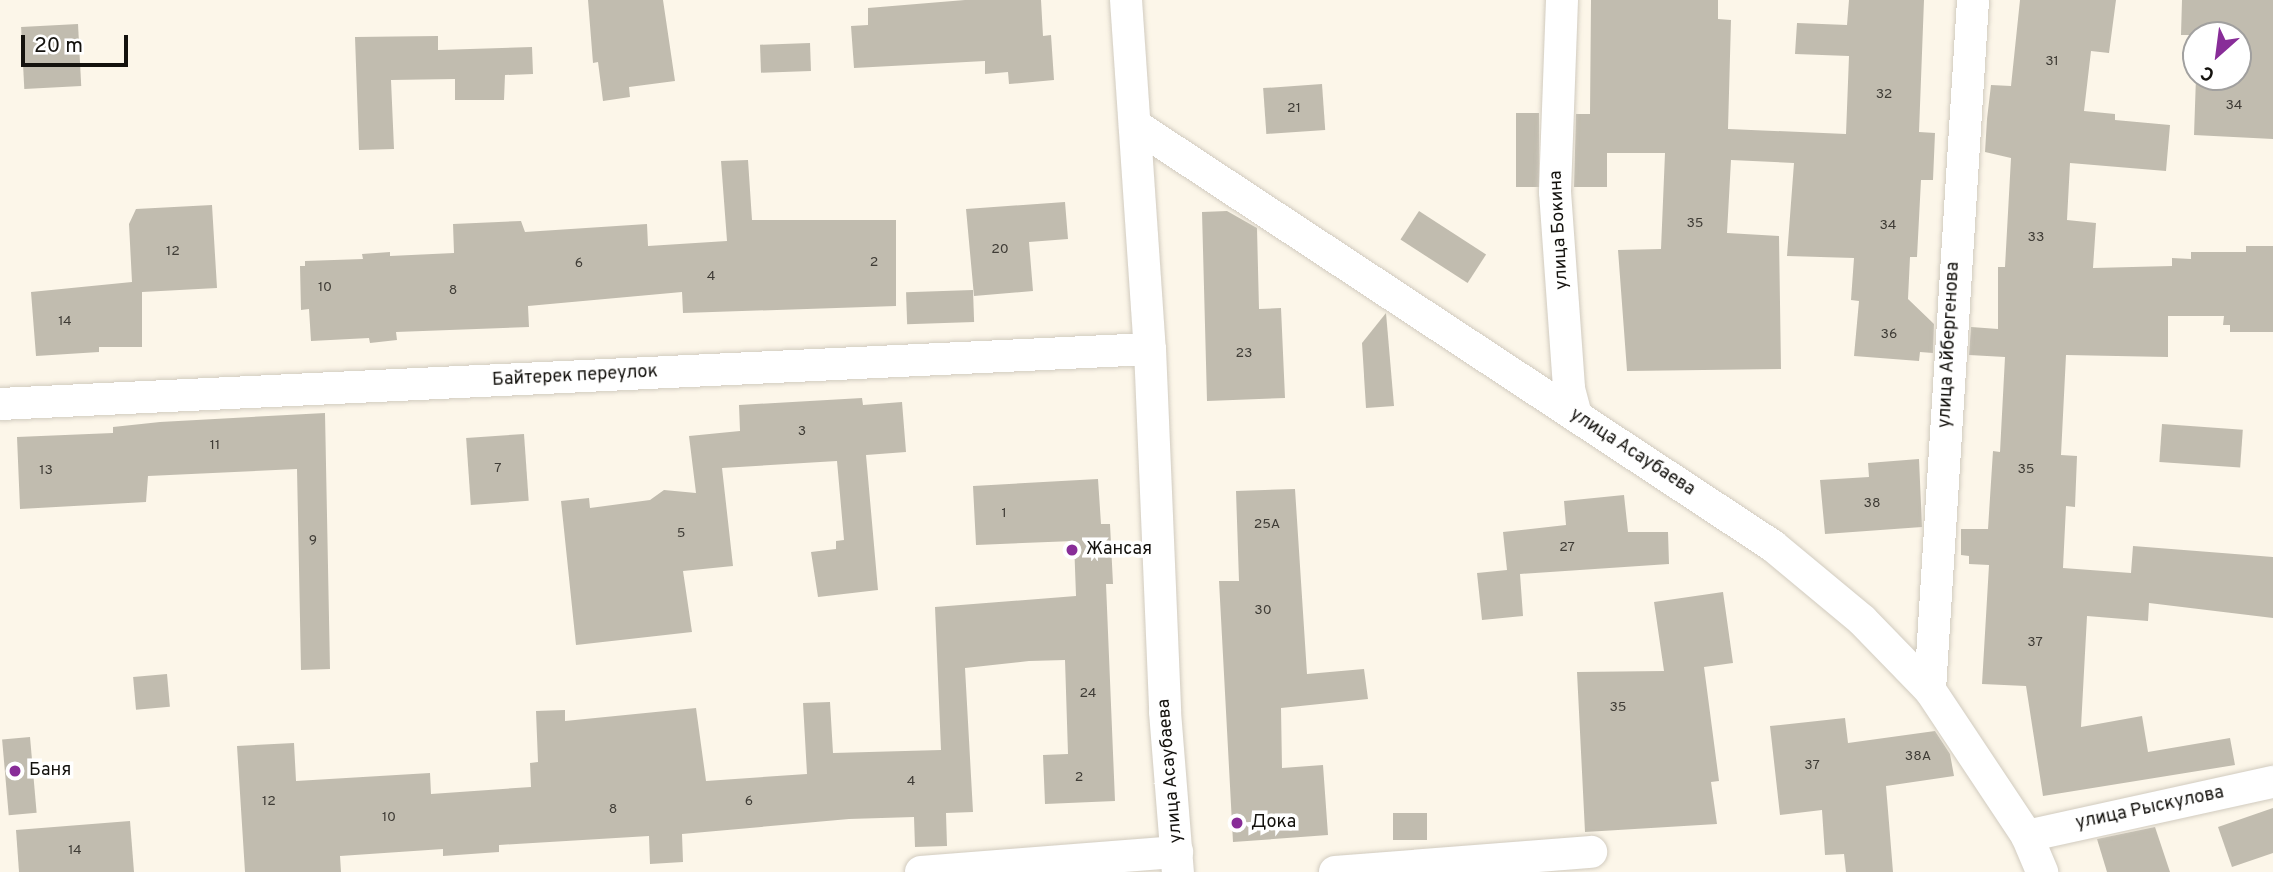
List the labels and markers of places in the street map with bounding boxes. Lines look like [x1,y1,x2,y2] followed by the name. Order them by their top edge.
[1086,539,1152,561] place label: Жансая
[1064,542,1080,558] marker: Жансая
[29,760,71,782] place label: Баня
[7,763,23,779] marker: Баня
[1251,812,1296,834] place label: Дока
[1229,815,1245,831] marker: Дока

